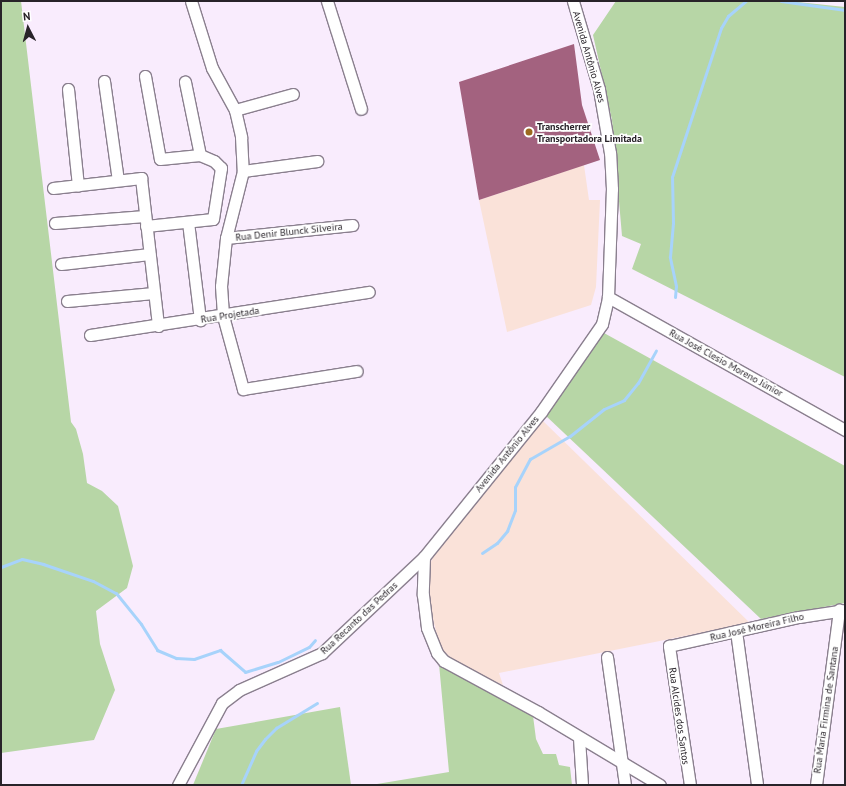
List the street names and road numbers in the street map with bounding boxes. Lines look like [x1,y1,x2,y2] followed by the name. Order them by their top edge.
[570,10,608,104] street label: Avenida Antônio Alves
[235,220,343,244] street label: Rua Denir Blunck Silveira
[200,304,260,326] street label: Rua Projetada
[667,327,785,399] street label: Rua José Clesio Moreno Júnior
[472,413,542,495] street label: Avenida Antônio Alves
[318,579,400,657] street label: Rua Recanto das Pedras
[709,610,805,644] street label: Rua José Moreira Filho
[811,646,841,774] street label: Rua Maria Firmina de Santana
[666,666,692,766] street label: Rua Alcides dos Santos

